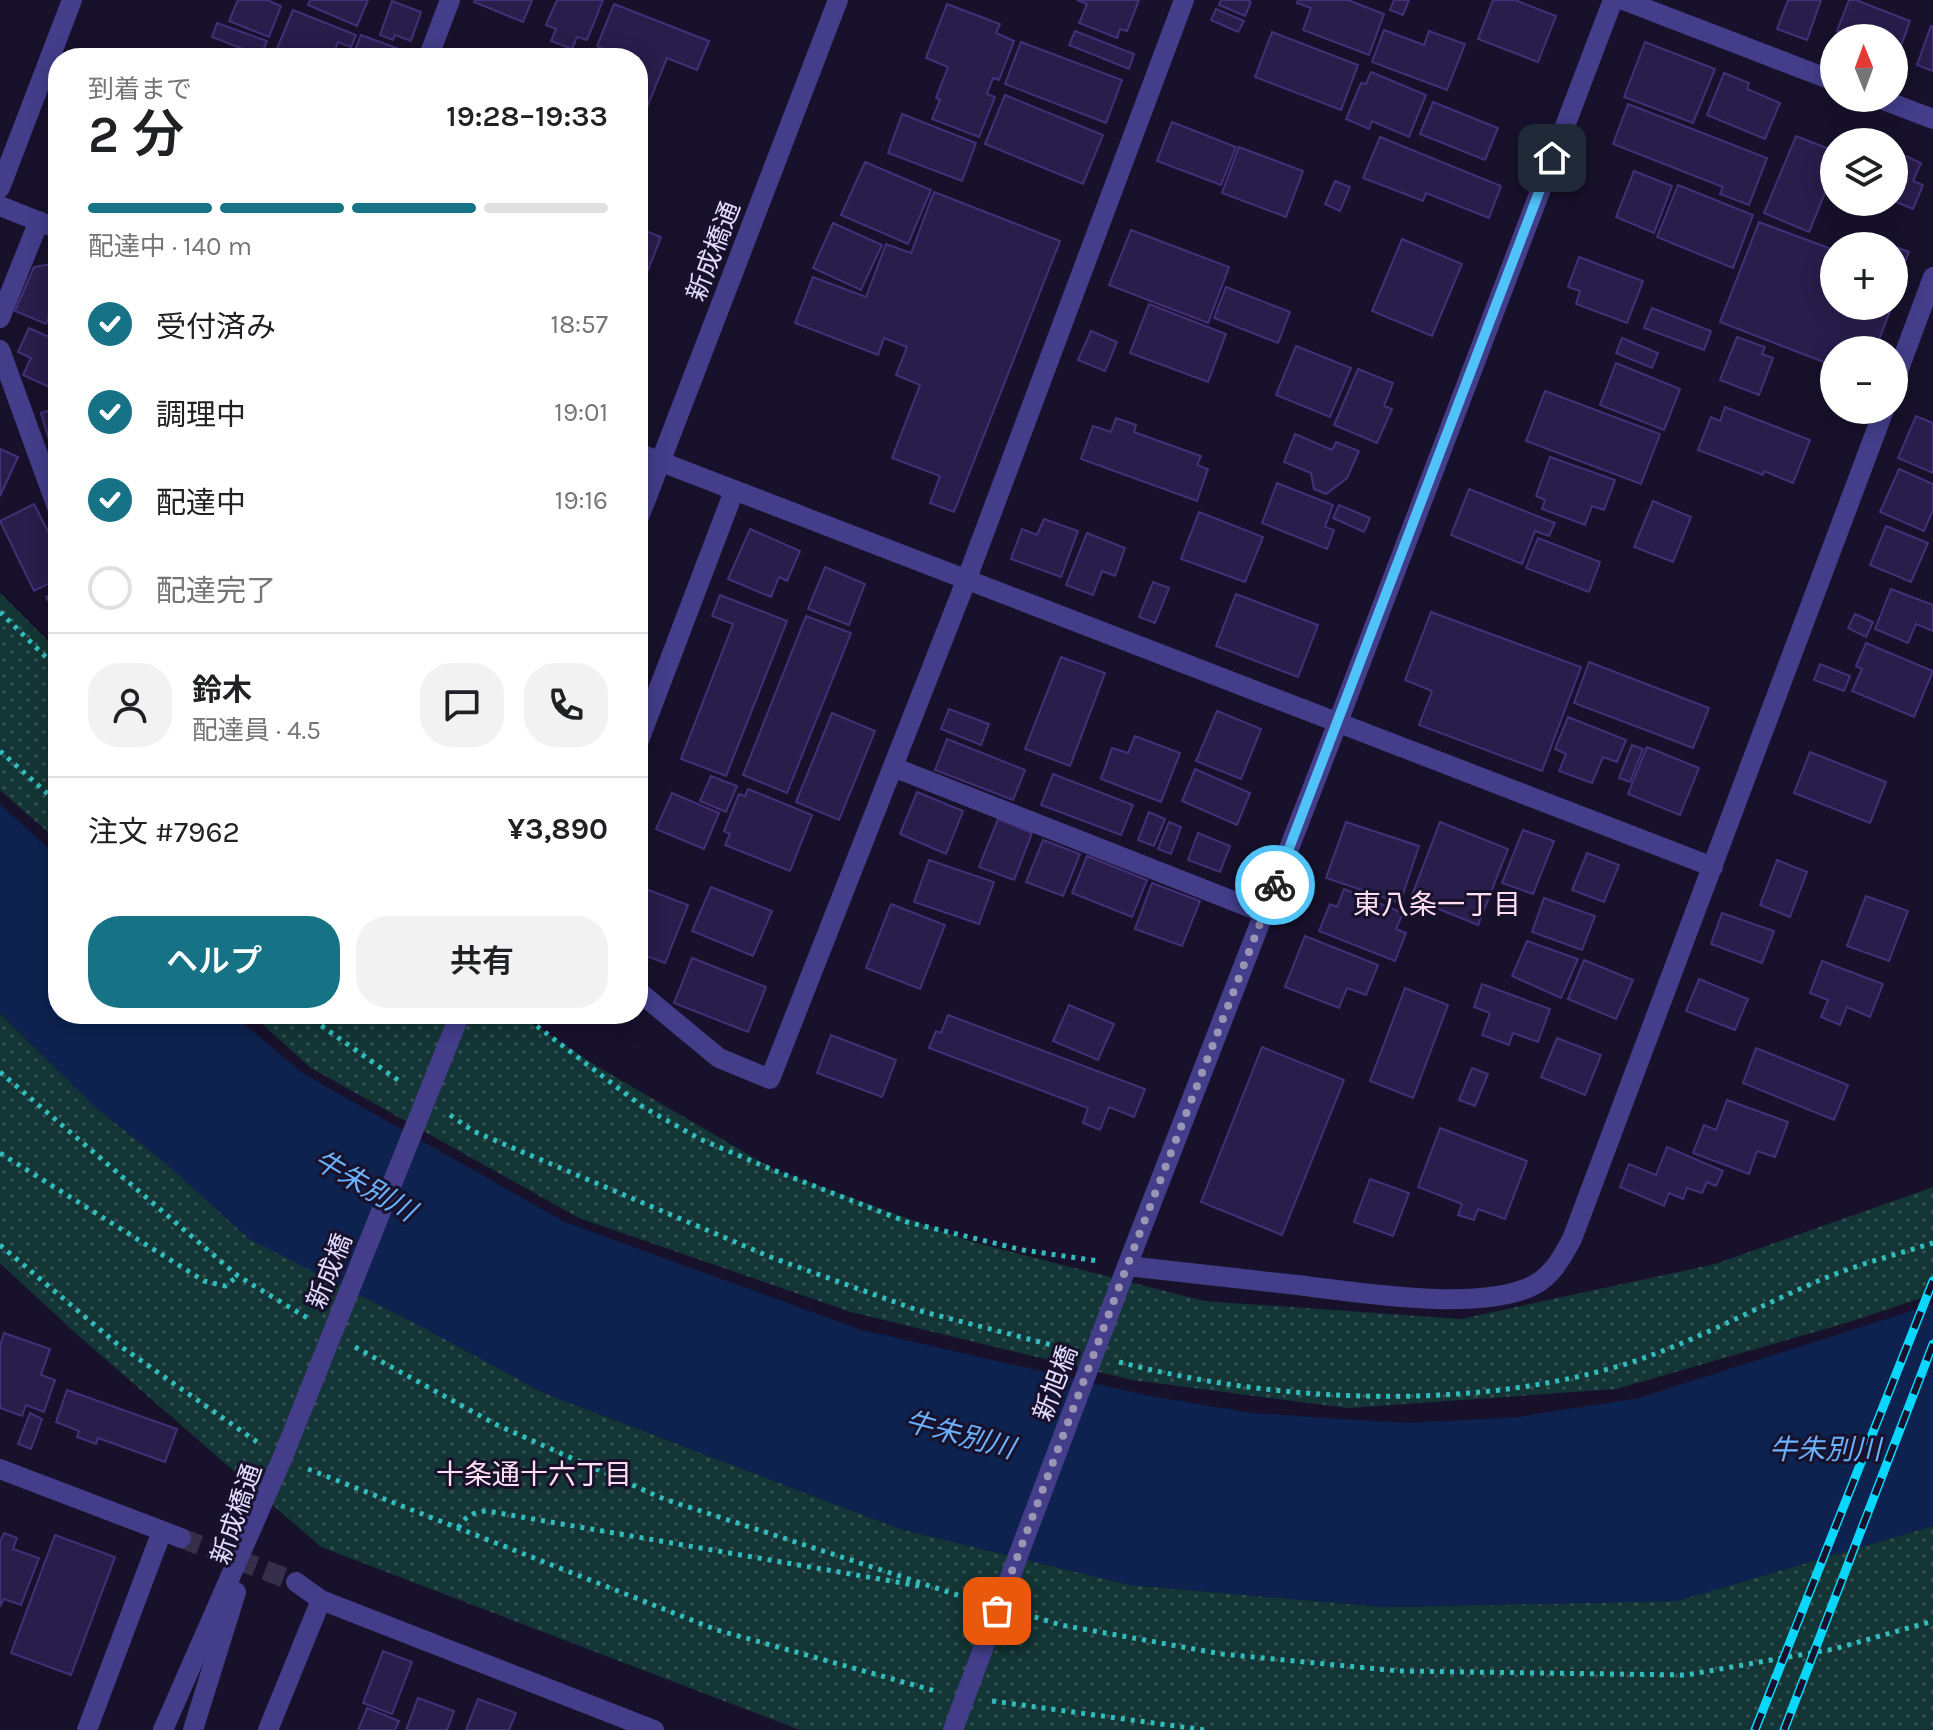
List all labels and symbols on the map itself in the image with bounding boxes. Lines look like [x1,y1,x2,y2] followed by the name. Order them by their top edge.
[1820,24,1908,112] north arrow
[1518,124,1586,192] pin
[680,197,747,305] street label: 新成橋通
[1235,845,1315,925] courier
[1353,888,1521,921] district label: 東八条一丁目
[308,1143,424,1229] water label: 牛朱別川
[300,1229,358,1313] street label: 新成橋
[1027,1341,1084,1425] street label: 新旭橋
[902,1404,1021,1466] water label: 牛朱別川
[1769,1433,1884,1466] water label: 牛朱別川
[436,1458,632,1491] district label: 十条通十六丁目
[205,1460,268,1568] street label: 新成橋通
[963,1577,1031,1645] pin

